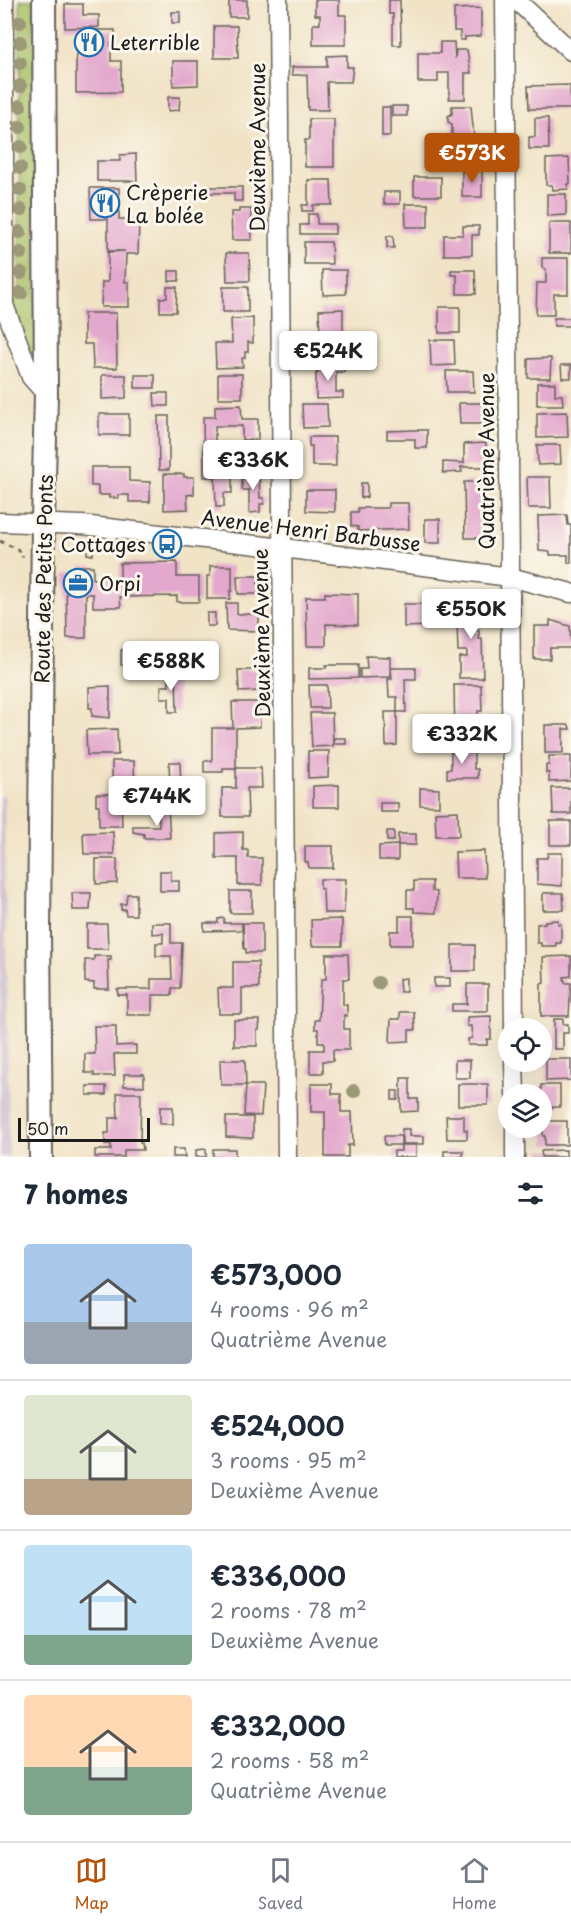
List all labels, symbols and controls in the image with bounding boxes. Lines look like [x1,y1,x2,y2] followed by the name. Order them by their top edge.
[73,26,105,58] restaurant icon: Leterrible
[110,27,200,57] place label: Leterrible
[242,62,272,231] street label: Deuxième Avenue
[430,133,514,184] pin: €573K
[438,137,506,167] text: €573K
[126,177,208,230] place label: Crèperie La bolée
[89,187,121,219] restaurant icon: Crèperie La bolée
[286,331,370,382] pin: €524K
[293,335,363,365] text: €524K
[471,372,501,550] street label: Quatrième Avenue
[211,440,295,491] pin: €336K
[217,444,289,474] text: €336K
[26,474,60,684] street label: Route des Petits Ponts
[200,502,422,558] street label: Avenue Henri Barbusse
[151,528,183,560] bus stop icon: Cottages
[61,529,146,559] place label: Cottages
[245,548,277,718] street label: Deuxième Avenue
[62,567,94,599] office icon: Orpi
[99,568,141,598] place label: Orpi
[429,589,513,640] pin: €550K
[436,593,506,623] text: €550K
[129,641,213,692] pin: €588K
[137,645,205,675] text: €588K
[420,714,504,765] pin: €332K
[426,718,498,748] text: €332K
[115,776,199,827] pin: €744K
[123,780,191,810] text: €744K
[498,1018,552,1138] map controls
[498,1018,552,1072] button: locate
[498,1084,552,1138] button: layers
[18,1115,150,1142] scale bar
[27,1116,68,1140] text: 50 m
[24,1174,128,1213] text: 7 homes
[514,1177,547,1210] icon: filters
[210,1255,342,1294] text: €573,000
[72,1268,144,1340] icon: home
[210,1294,369,1324] text: 4 rooms · 96 m²
[210,1324,387,1354] text: Quatrième Avenue
[210,1406,344,1445] text: €524,000
[72,1419,144,1491] icon: home
[210,1445,367,1475] text: 3 rooms · 95 m²
[210,1475,379,1505] text: Deuxième Avenue
[210,1556,346,1595] text: €336,000
[72,1569,144,1641] icon: home
[210,1595,367,1625] text: 2 rooms · 78 m²
[210,1625,379,1655] text: Deuxième Avenue
[210,1706,345,1745] text: €332,000
[72,1719,144,1791] icon: home
[210,1745,369,1775] text: 2 rooms · 58 m²
[210,1775,387,1805] text: Quatrième Avenue
[74,1854,109,1914] tab: Map
[258,1854,303,1914] tab: Saved
[452,1854,497,1914] tab: Home

